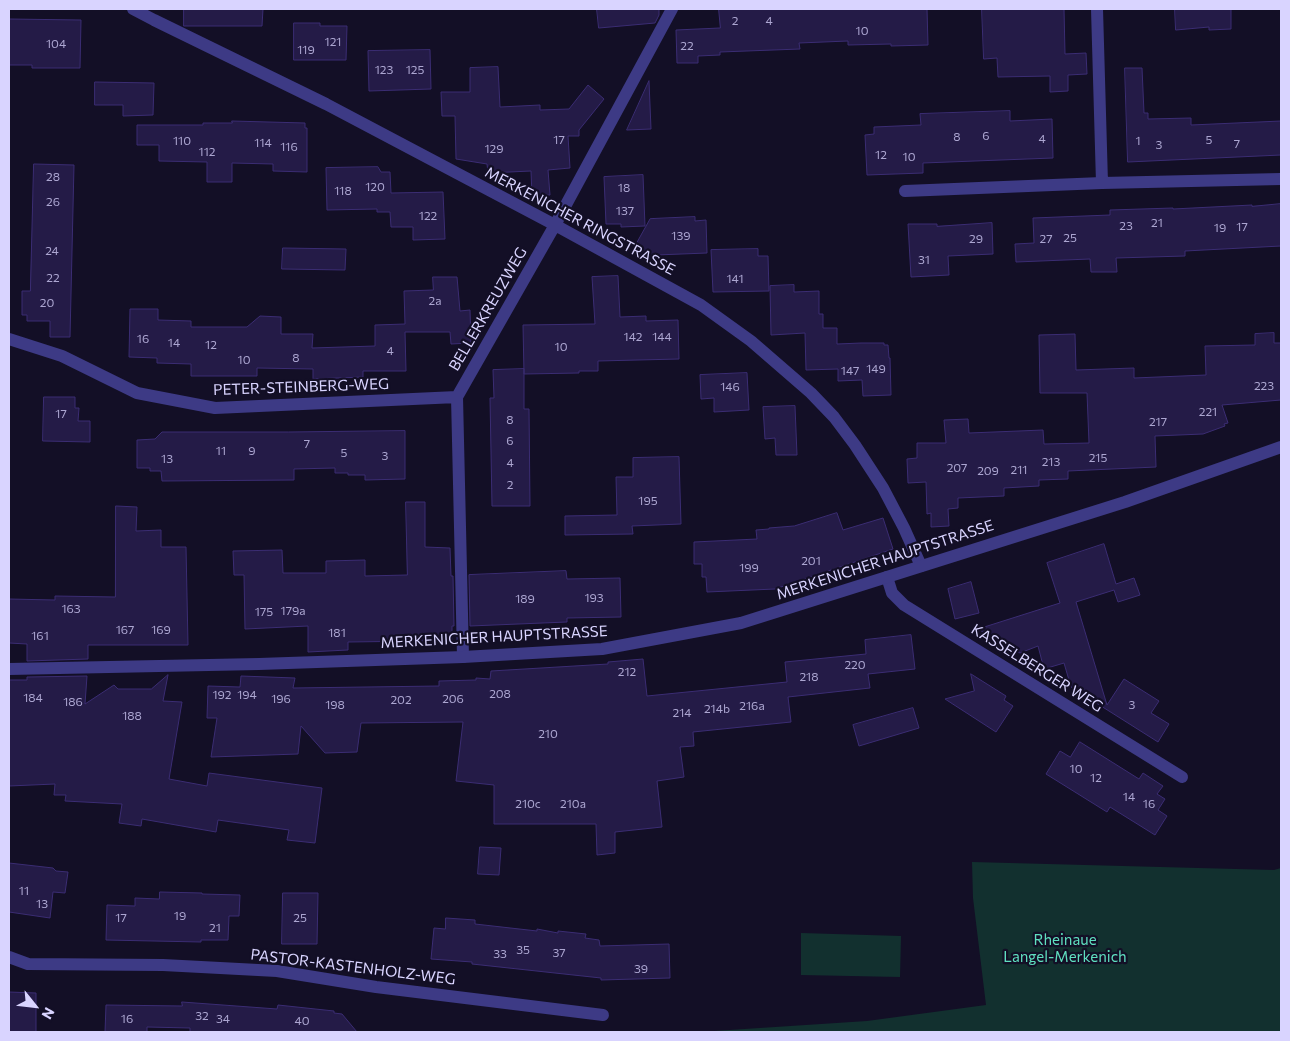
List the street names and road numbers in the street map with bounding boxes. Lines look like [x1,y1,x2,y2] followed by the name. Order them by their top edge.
[482,163,678,279] street label: MERKENICHER RINGSTRASSE
[445,244,531,374] street label: BELLERKREUZWEG
[213,375,389,399] street label: PETER-STEINBERG-WEG
[774,516,996,604] street label: MERKENICHER HAUPTSTRASSE
[968,620,1106,716] street label: KASSELBERGER WEG
[380,622,608,652] street label: MERKENICHER HAUPTSTRASSE
[249,945,457,989] street label: PASTOR-KASTENHOLZ-WEG

